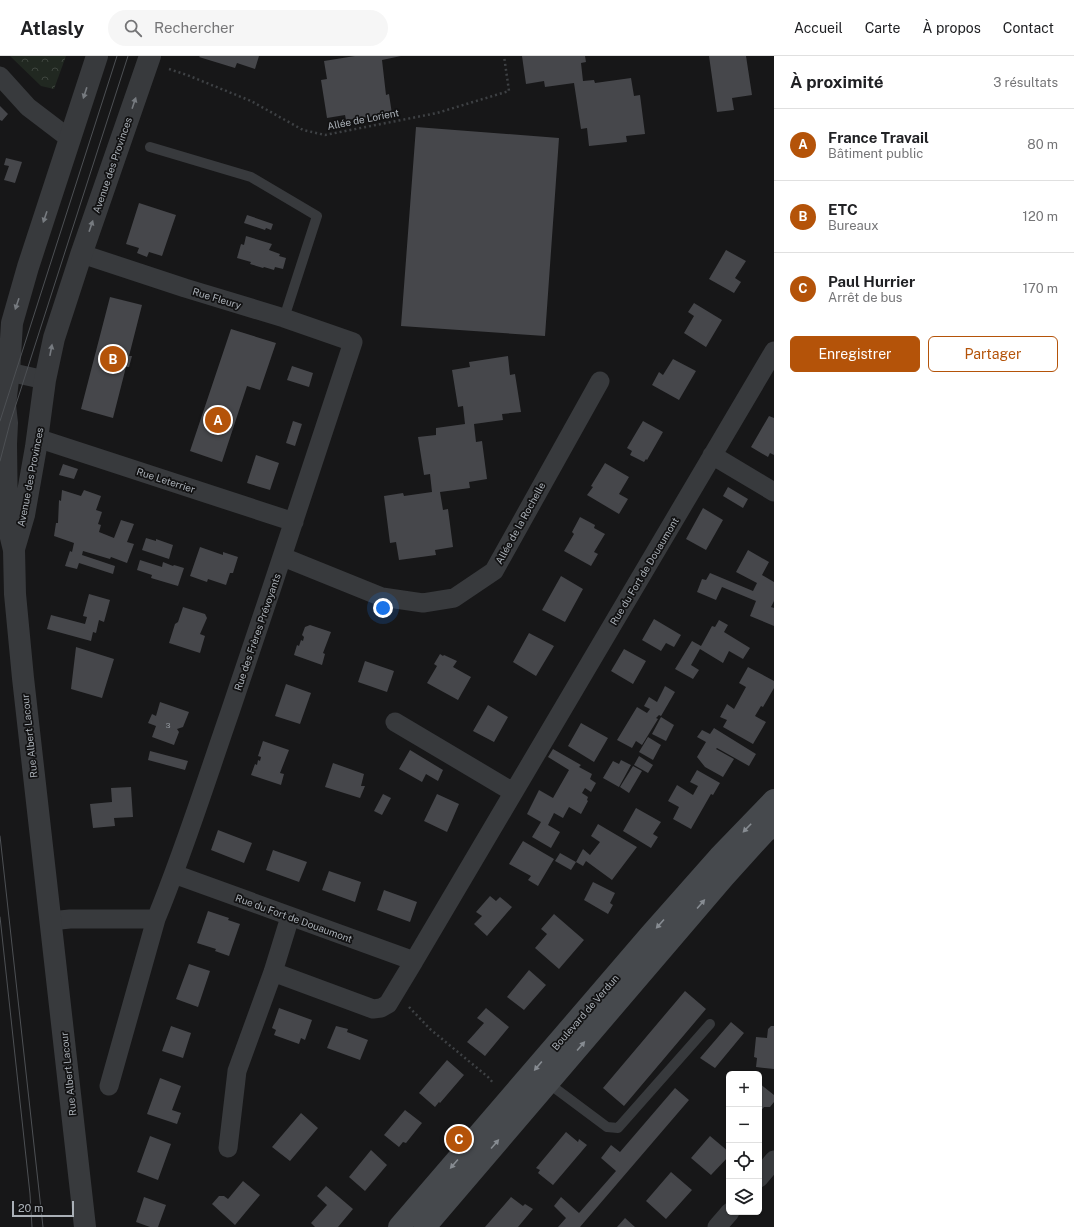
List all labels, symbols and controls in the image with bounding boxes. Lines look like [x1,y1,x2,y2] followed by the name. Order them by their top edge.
[108,10,388,46] search box
[20,17,84,39] text: Atlasly
[122,17,144,39] icon: search
[154,19,234,36] text: Rechercher
[794,20,843,36] text: Accueil
[865,20,901,36] text: Carte
[923,20,981,36] text: À propos
[1003,20,1054,36] text: Contact
[790,72,884,92] text: À proximité
[993,75,1058,90] text: 3 résultats
[82,87,88,99] one-way arrow
[131,97,137,109] one-way arrow
[326,106,400,132] street label: Allée de Lorient
[90,115,134,215] street label: Avenue des Provinces
[828,129,929,146] text: France Travail
[798,137,808,152] text: A
[1027,137,1058,152] text: 80 m
[828,146,923,161] text: Bâtiment public
[828,201,858,218] text: ETC
[799,209,807,224] text: B
[1023,209,1058,224] text: 120 m
[42,211,48,223] one-way arrow
[828,218,879,233] text: Bureaux
[88,219,94,231] one-way arrow
[828,273,915,290] text: Paul Hurrier
[798,281,808,296] text: C
[1023,281,1058,296] text: 170 m
[191,285,243,311] street label: Rue Fleury
[828,290,902,305] text: Arrêt de bus
[14,299,20,311] one-way arrow
[790,336,920,372] button: Enregistrer
[928,336,1058,372] button: Partager
[49,343,55,356] one-way arrow
[100,344,126,374] pin: B
[205,405,231,435] pin: A
[14,426,46,528] street label: Avenue des Provinces
[135,465,197,495] street label: Rue Leterrier
[493,480,548,566] street label: Allée de la Rochelle
[607,515,681,627] street label: Rue du Fort de Douaumont
[231,572,283,692] street label: Rue des Frères Prévoyants
[373,598,393,618] your location
[19,693,39,779] street label: Rue Albert Lacour
[165,720,171,730] house number: 3
[742,823,752,833] one-way arrow
[234,891,354,945] street label: Rue du Fort de Douaumont
[696,898,705,909] one-way arrow
[655,919,664,930] one-way arrow
[549,972,621,1052] street label: Boulevard de Verdun
[58,1031,78,1117] street label: Rue Albert Lacour
[576,1040,585,1051] one-way arrow
[534,1060,543,1071] one-way arrow
[726,1071,762,1215] map controls
[726,1071,762,1107] button: +
[726,1107,762,1143] button: −
[446,1124,472,1154] pin: C
[491,1139,500,1149] one-way arrow
[726,1143,762,1179] button: locate
[449,1159,458,1169] one-way arrow
[726,1179,762,1215] button: layers
[12,1199,74,1218] scale bar
[18,1202,43,1214] text: 20 m

